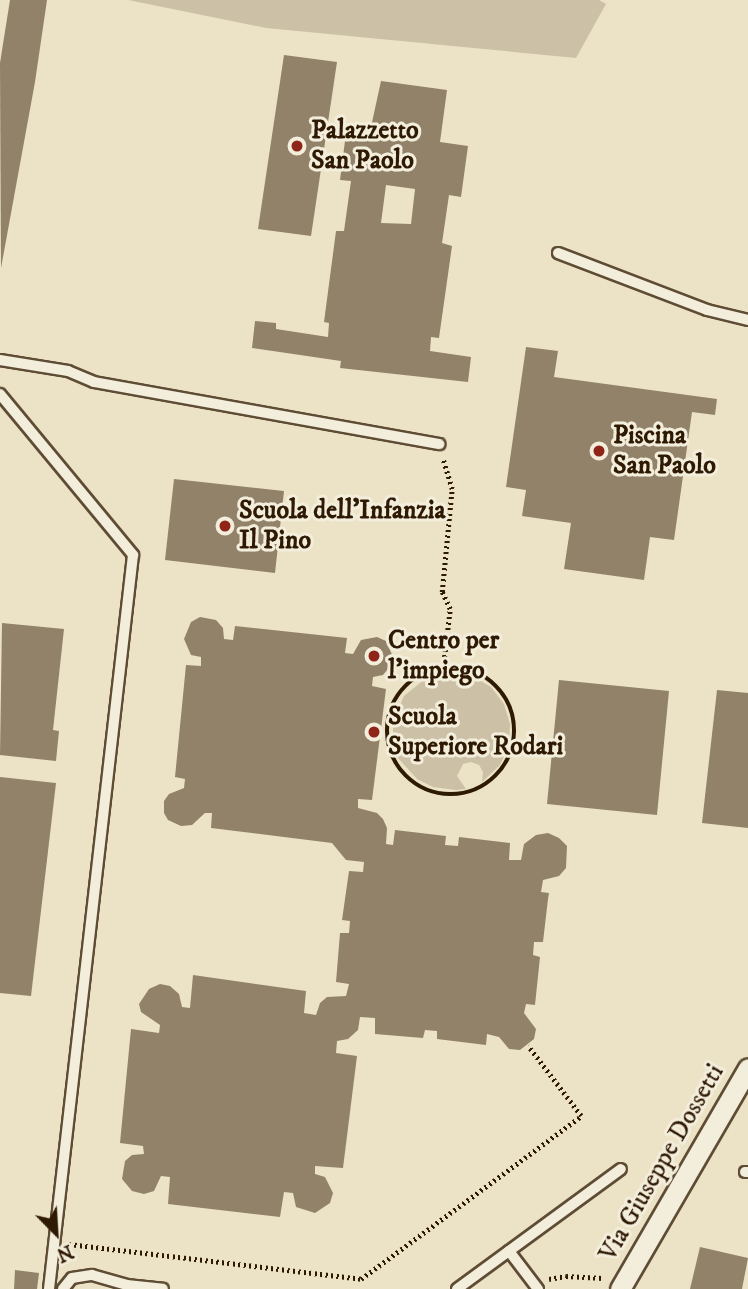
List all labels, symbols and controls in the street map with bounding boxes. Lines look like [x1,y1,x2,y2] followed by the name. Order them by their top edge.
[311,115,419,176] place label: Palazzetto San Paolo
[289,138,305,154] marker: Palazzetto San Paolo
[613,420,716,481] place label: Piscina San Paolo
[591,443,607,459] marker: Piscina San Paolo
[239,495,446,556] place label: Scuola dell'Infanzia Il Pino
[217,518,233,534] marker: Scuola dell'Infanzia Il Pino
[388,625,499,686] place label: Centro per l'impiego
[366,648,382,664] marker: Centro per l'impiego
[388,701,563,762] place label: Scuola Superiore Rodari
[366,724,382,740] marker: Scuola Superiore Rodari
[593,1059,731,1267] street label: Via Giuseppe Dossetti
[21,1198,91,1268] north arrow
[53,1239,77,1266] text: N

